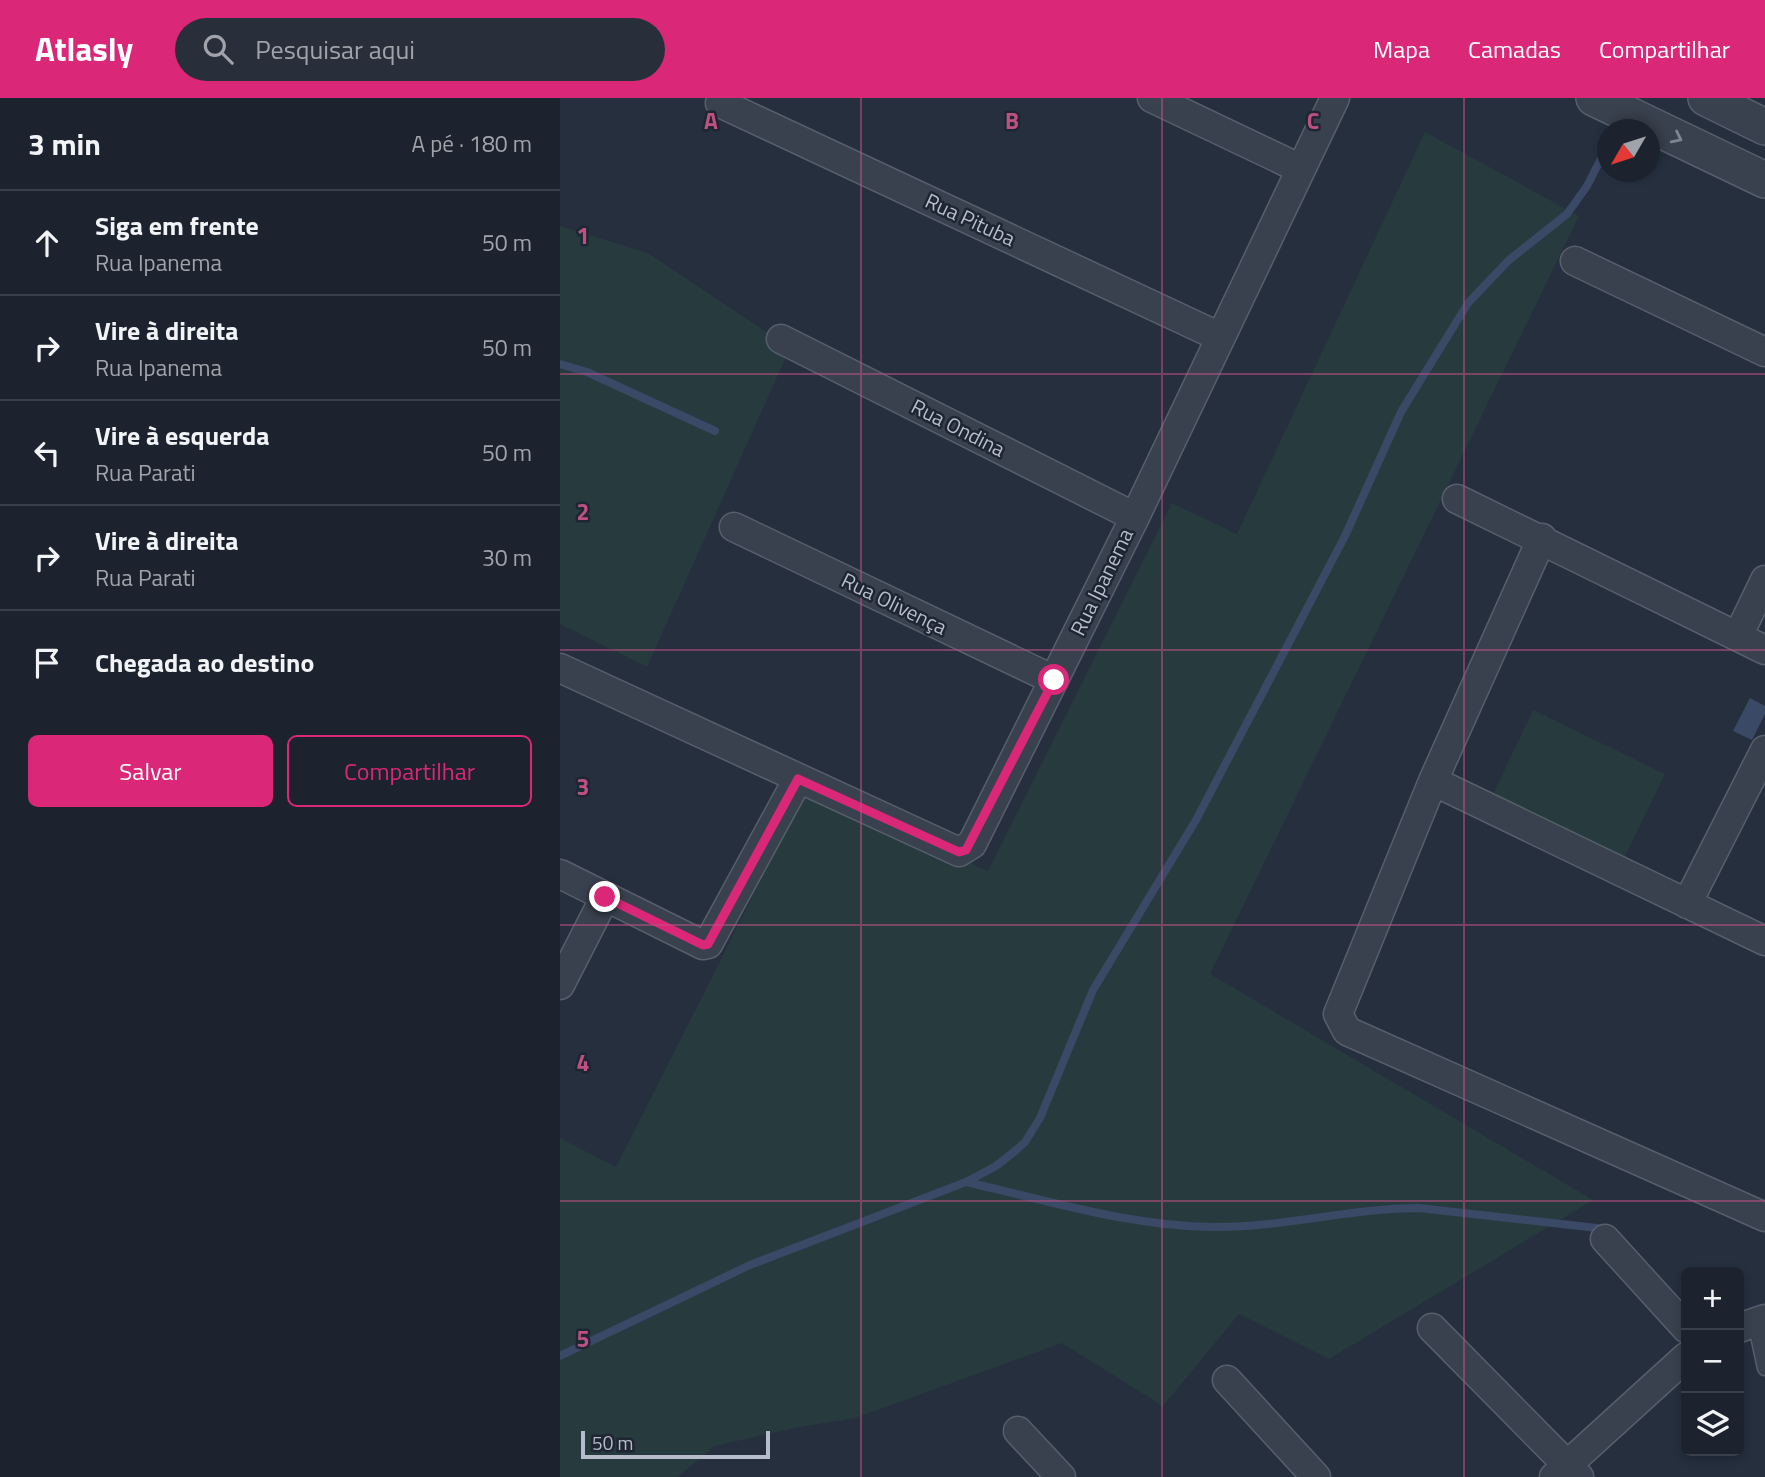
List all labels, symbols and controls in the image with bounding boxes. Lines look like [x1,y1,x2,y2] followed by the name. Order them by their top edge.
[175,18,665,81] search box
[35,24,133,74] text: Atlasly
[199,30,237,68] icon: search
[255,30,415,69] text: Pesquisar aqui
[1373,31,1430,67] text: Mapa
[1468,31,1561,67] text: Camadas
[1599,31,1730,67] text: Compartilhar
[704,103,718,138] text: A
[1005,103,1019,138] text: B
[1307,103,1319,138] text: C
[1597,119,1660,182] north arrow
[28,121,101,167] text: 3 min
[411,126,532,161] text: A pé · 180 m
[1670,130,1682,144] one-way arrow
[920,184,1021,254] street label: Rua Pituba
[95,206,259,245] text: Siga em frente
[577,218,589,253] text: 1
[28,224,66,262] icon: ahead
[482,225,532,260] text: 50 m
[95,245,222,280] text: Rua Ipanema
[95,311,238,350] text: Vire à direita
[28,329,66,367] icon: right
[482,330,532,365] text: 50 m
[95,350,222,385] text: Rua Ipanema
[906,390,1011,465] street label: Rua Ondina
[95,416,270,455] text: Vire à esquerda
[28,434,66,472] icon: left
[482,435,532,470] text: 50 m
[95,455,196,490] text: Rua Parati
[577,494,589,529] text: 2
[95,521,238,560] text: Vire à direita
[1061,522,1141,641] street label: Rua Ipanema
[28,539,66,577] icon: right
[482,540,532,575] text: 30 m
[95,560,196,595] text: Rua Parati
[836,564,953,643] street label: Rua Olivença
[95,643,314,682] text: Chegada ao destino
[28,644,66,682] icon: arrive
[1038,664,1069,695] route start
[28,735,273,807] button: Salvar
[287,735,532,807] button: Compartilhar
[577,769,589,804] text: 3
[589,881,620,912] route end
[577,1045,589,1080] text: 4
[1681,1267,1744,1456] map controls
[1681,1267,1744,1330] button: +
[577,1321,589,1356] text: 5
[1681,1330,1744,1393] button: −
[1681,1393,1744,1456] button: layers
[581,1428,770,1460] scale bar
[592,1428,633,1457] text: 50 m

